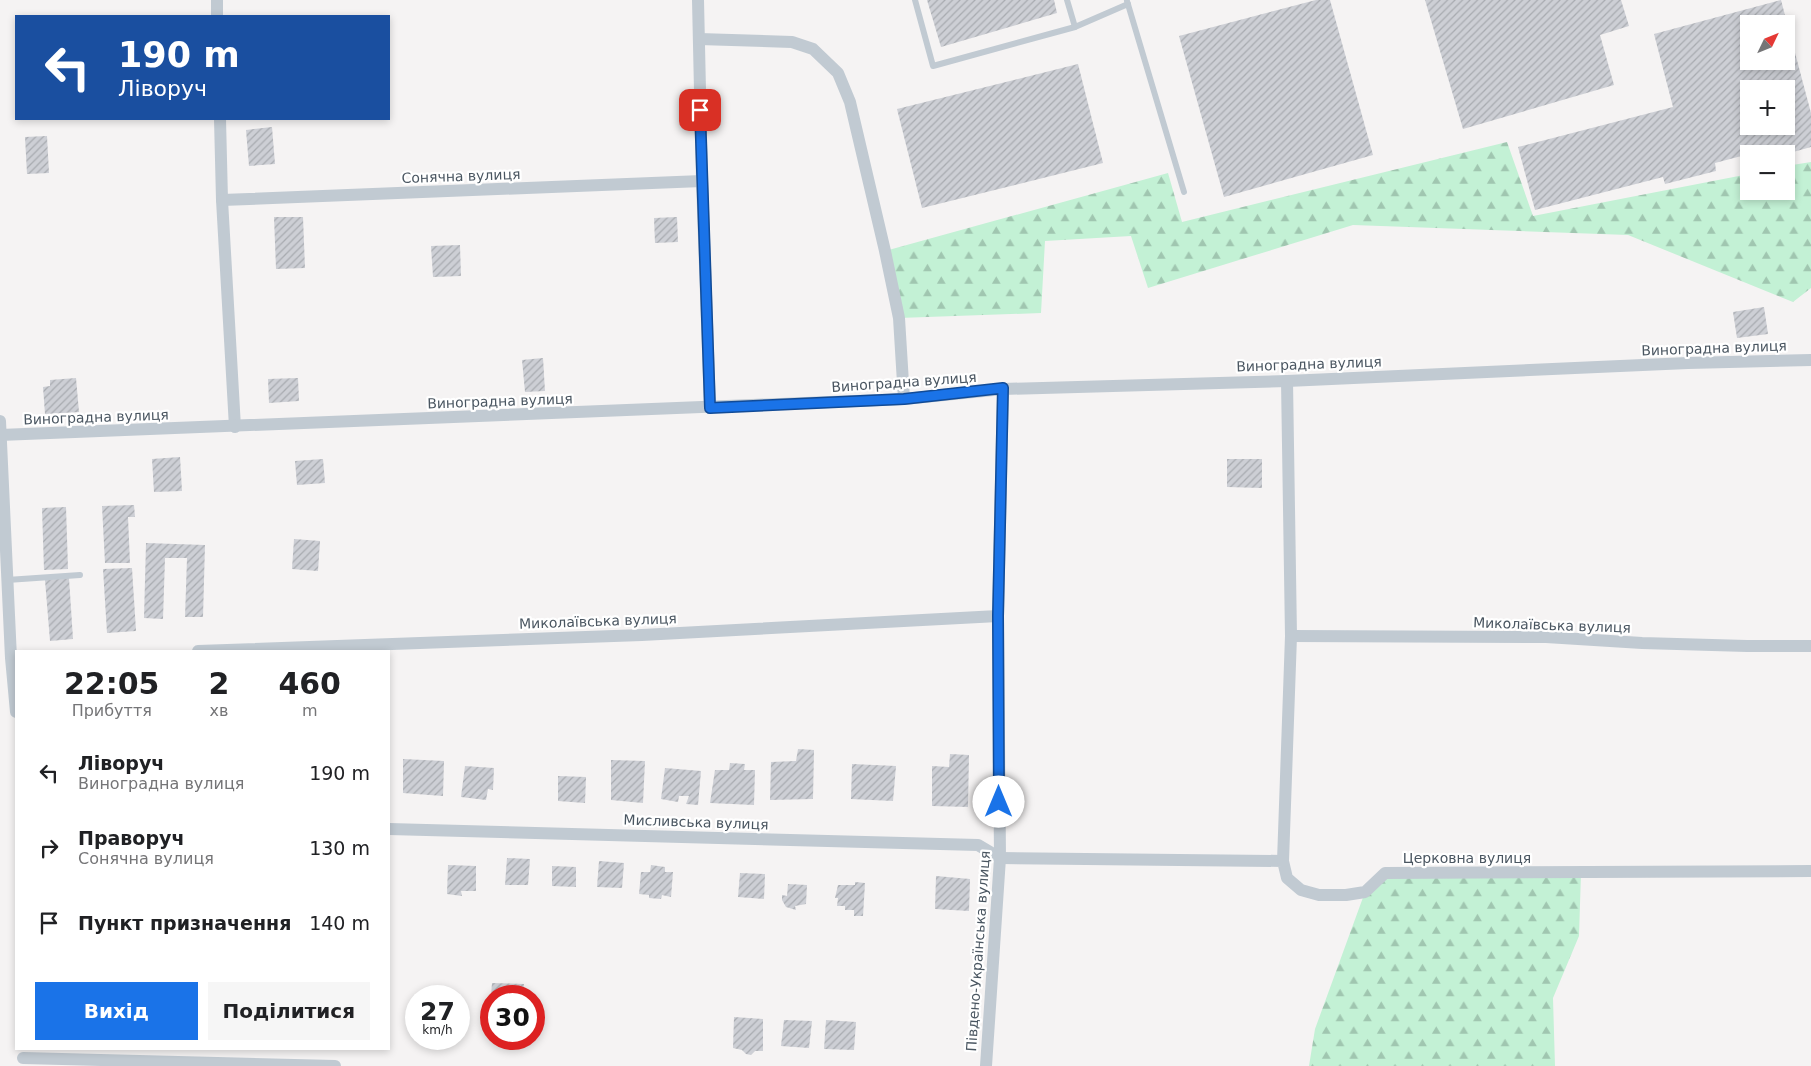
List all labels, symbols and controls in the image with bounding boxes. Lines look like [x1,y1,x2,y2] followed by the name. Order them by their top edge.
[1740,15,1795,70] north arrow
[1740,15,1795,200] map controls
[35,35,100,100] icon: left
[118,35,240,75] text: 190 m
[118,76,207,101] text: Ліворуч
[1740,80,1795,135] button: +
[679,89,721,131] pin
[686,96,714,124] icon: arrive
[1740,145,1795,200] button: −
[401,166,521,186] street label: Сонячна вулиця
[1641,337,1787,359] street label: Виноградна вулиця
[1236,353,1382,375] street label: Виноградна вулиця
[831,369,977,395] street label: Виноградна вулиця
[427,390,573,412] street label: Виноградна вулиця
[23,406,169,428] street label: Виноградна вулиця
[519,610,677,632] street label: Миколаївська вулиця
[1473,614,1631,636] street label: Миколаївська вулиця
[64,666,160,701] text: 22:05
[209,666,229,701] text: 2
[278,666,341,701] text: 460
[72,701,152,720] text: Прибуття
[209,701,228,720] text: хв
[302,701,317,720] text: m
[78,752,164,774] text: Ліворуч
[35,759,63,787] icon: left
[309,762,370,784] text: 190 m
[78,774,244,793] text: Виноградна вулиця
[972,775,1024,827] position arrow
[623,811,769,833] street label: Мисливська вулиця
[78,827,184,849] text: Праворуч
[35,834,63,862] icon: right
[309,837,370,859] text: 130 m
[78,849,214,868] text: Сонячна вулиця
[963,850,993,1052] street label: Південо-Українська вулиця
[1403,850,1531,866] street label: Церковна вулиця
[35,909,63,937] icon: arrive
[78,912,291,934] text: Пункт призначення
[309,912,370,934] text: 140 m
[35,982,198,1040] button: Вихід
[208,982,370,1040] button: Поділитися
[480,985,545,1050] speed limit sign: 30
[420,997,455,1026] text: 27
[422,1023,453,1037] text: km/h

